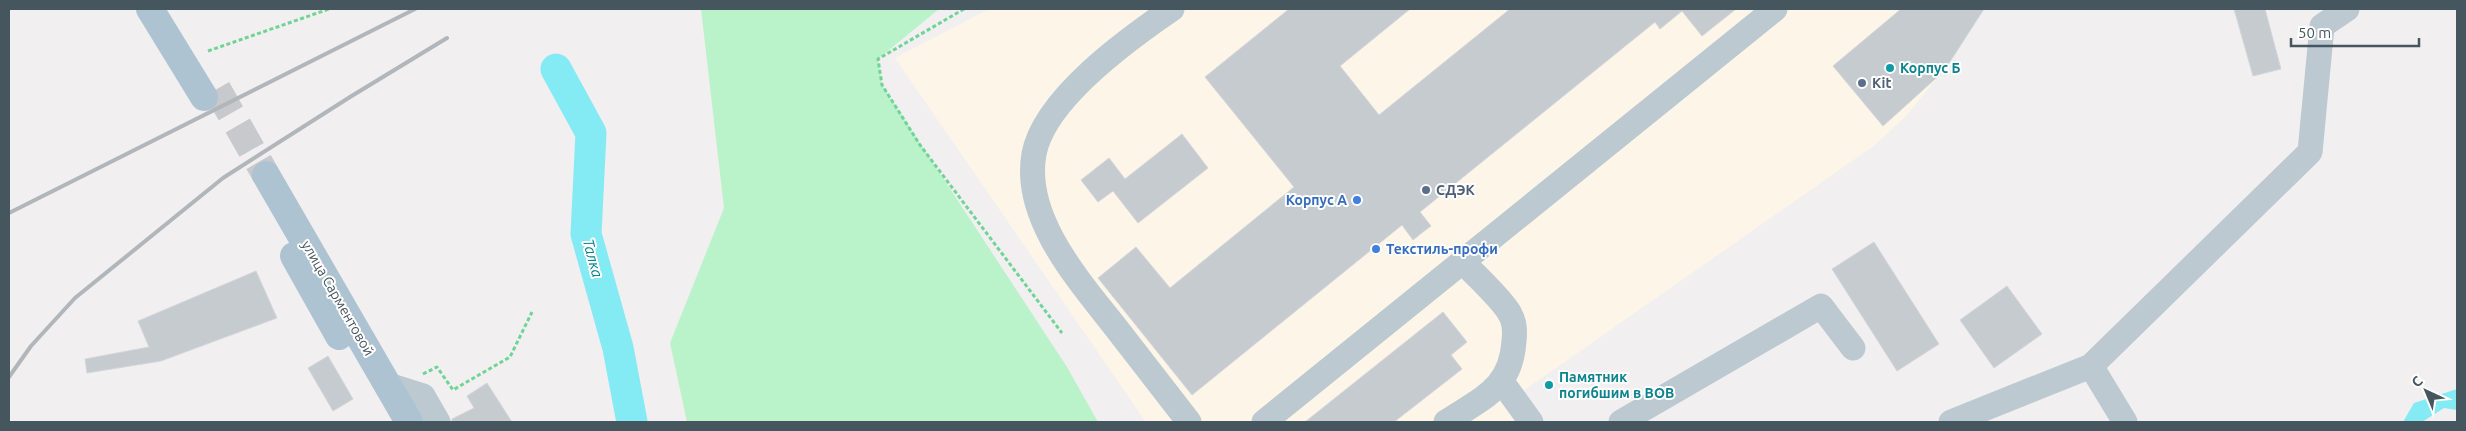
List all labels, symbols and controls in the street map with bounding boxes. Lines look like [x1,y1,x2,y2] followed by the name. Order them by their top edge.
[2291,15,2418,47] scale bar
[2298,24,2331,41] text: 50 m
[1900,60,1961,76] place label: Корпус Б
[1884,62,1896,74] marker: Корпус Б
[1872,75,1891,91] place label: Kit
[1856,77,1868,89] marker: Kit
[1436,182,1476,198] place label: СДЭК
[1420,184,1432,196] marker: СДЭК
[1286,192,1347,208] place label: Корпус А
[1351,194,1363,206] marker: Корпус А
[580,237,606,279] water label: Талка
[299,238,377,358] street label: улица Сарментовой
[1386,241,1498,257] place label: Текстиль-профи
[1370,243,1382,255] marker: Текстиль-профи
[2401,366,2451,416] north arrow
[1559,369,1674,401] place label: Памятник погибшим в ВОВ
[2408,373,2426,391] text: С
[1543,379,1555,391] marker: Памятник погибшим в ВОВ

